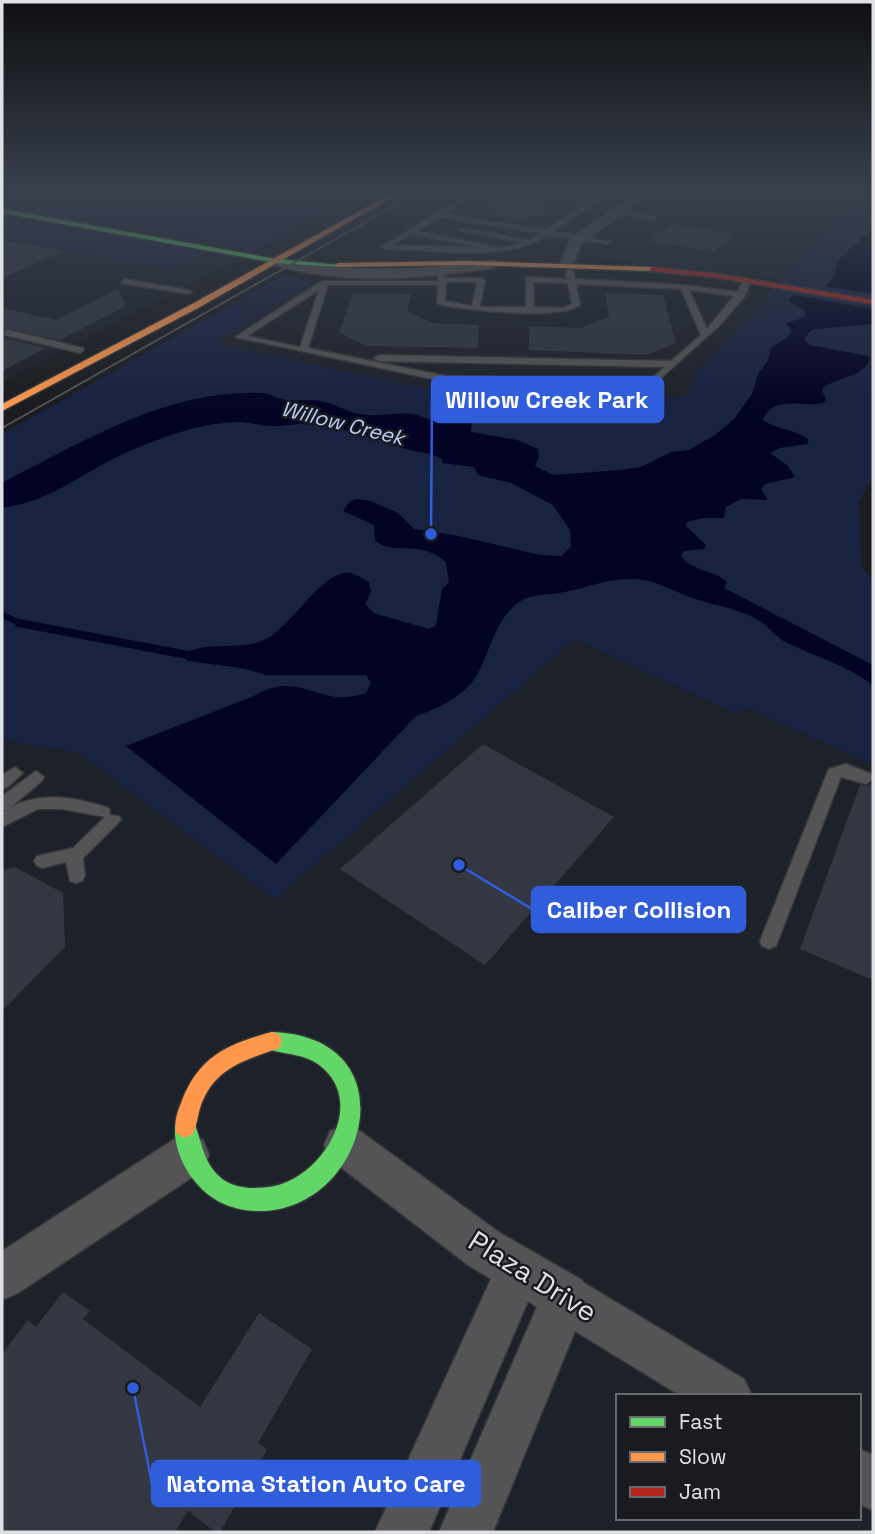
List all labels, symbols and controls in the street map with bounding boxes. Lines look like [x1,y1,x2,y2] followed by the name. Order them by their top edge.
[432,377,663,422] callout: Willow Creek Park
[445,384,649,415] text: Willow Creek Park
[279,395,410,452] water label: Willow Creek
[532,887,745,932] callout: Caliber Collision
[547,894,731,925] text: Caliber Collision
[462,1222,604,1330] street label: Plaza Drive
[616,1394,861,1520] legend
[679,1408,723,1435] text: Fast
[679,1443,727,1470] text: Slow
[152,1461,480,1506] callout: Natoma Station Auto Care
[166,1468,466,1499] text: Natoma Station Auto Care
[679,1478,721,1505] text: Jam

